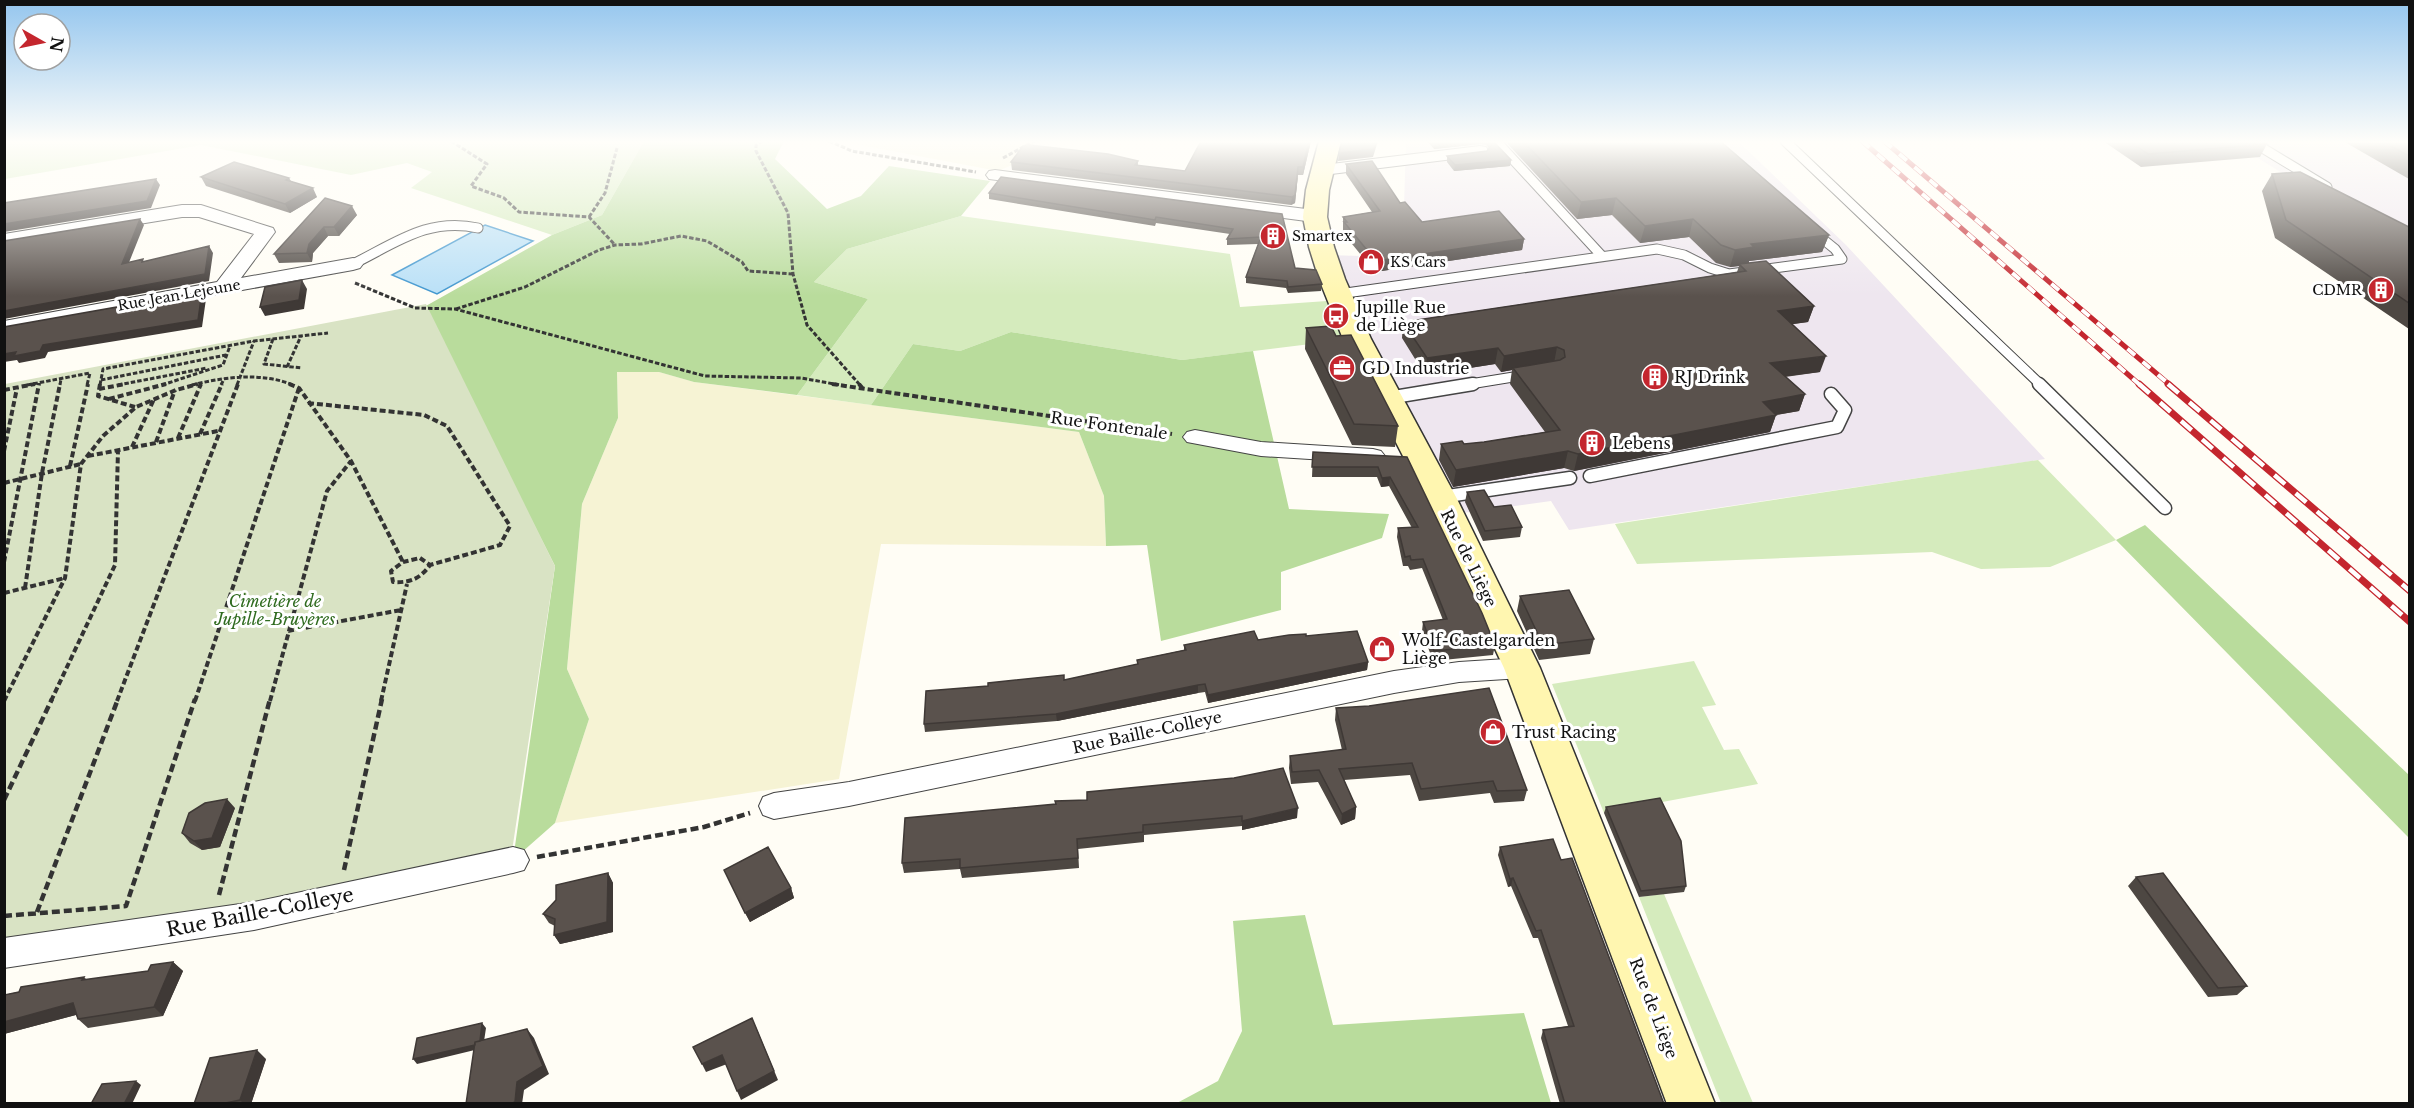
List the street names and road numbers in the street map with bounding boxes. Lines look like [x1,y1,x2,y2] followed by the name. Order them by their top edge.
[116,275,242,315] street label: Rue Jean Lejeune
[1049,407,1169,443] street label: Rue Fontenale
[1437,506,1501,610] street label: Rue de Liège
[1070,706,1224,758] street label: Rue Baille-Colleye
[164,882,356,942] street label: Rue Baille-Colleye
[1626,955,1682,1061] street label: Rue de Liège

